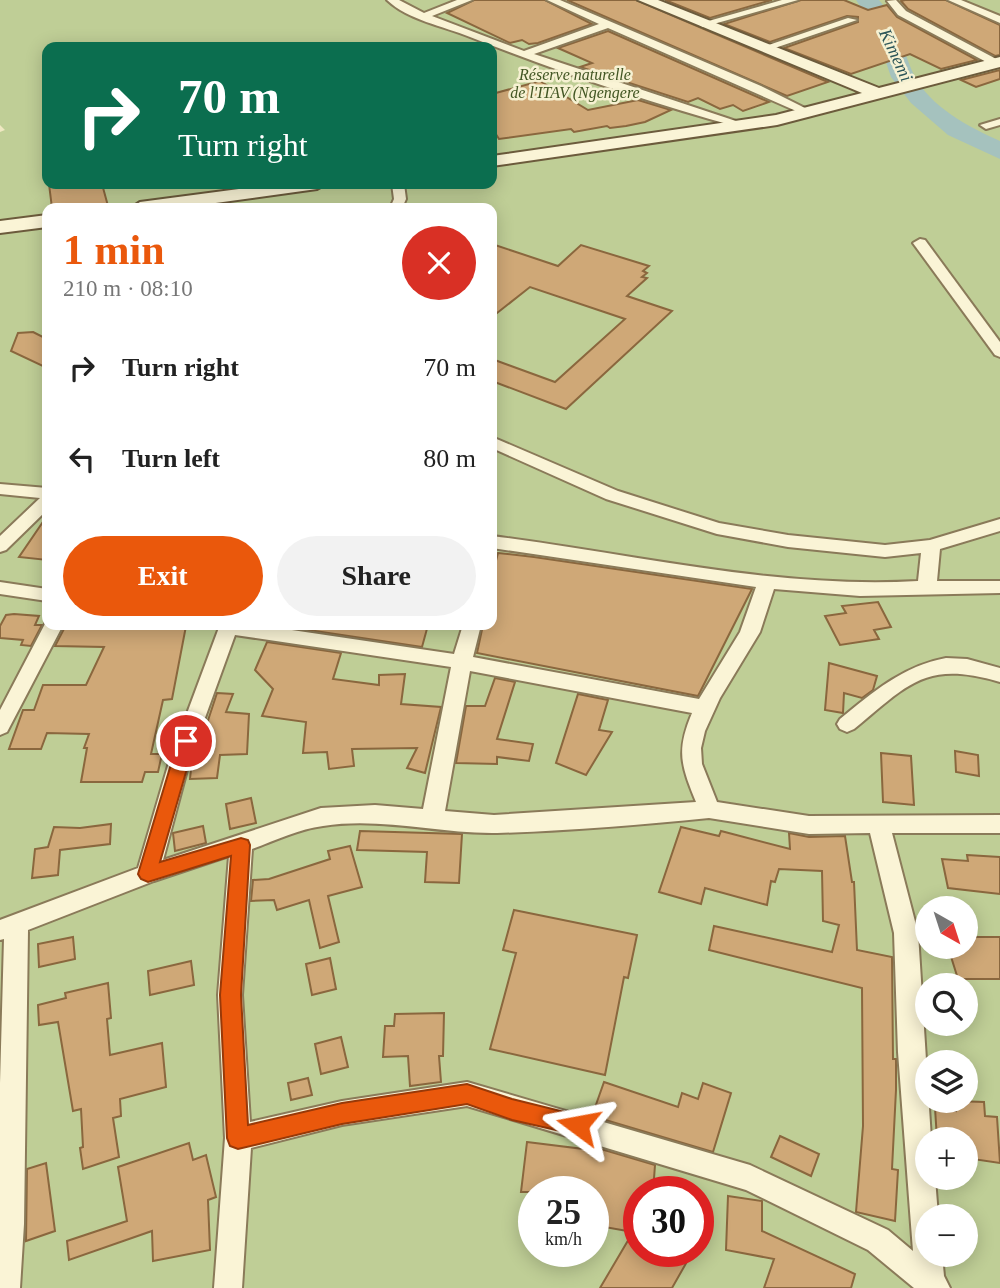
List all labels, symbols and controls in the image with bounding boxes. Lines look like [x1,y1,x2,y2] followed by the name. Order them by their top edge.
[875,24,917,85] water label: Kimemi
[510,66,640,102] park label: Réserve naturelle de l'ITAV (Ngengere
[178,69,280,124] text: 70 m
[63,70,154,161] icon: right
[178,127,308,163] text: Turn right
[402,226,476,300] button: close
[63,227,165,273] text: 1 min
[63,276,193,301] text: 210 m · 08:10
[63,349,101,387] icon: right
[122,353,239,382] text: Turn right
[423,353,476,382] text: 70 m
[63,440,101,478] icon: left
[122,444,220,473] text: Turn left
[423,444,476,473] text: 80 m
[63,536,263,616] button: Exit
[277,536,476,616] button: Share
[156,711,216,771] pin
[167,722,205,760] icon: arrive
[915,896,978,959] north arrow
[915,896,978,1267] map controls
[915,973,978,1036] button: search
[915,1050,978,1113] button: layers
[541,1088,615,1162] position arrow
[915,1127,978,1190] button: +
[623,1176,714,1267] speed limit sign: 30
[546,1193,581,1232] text: 25
[915,1204,978,1267] button: −
[545,1229,582,1249] text: km/h

